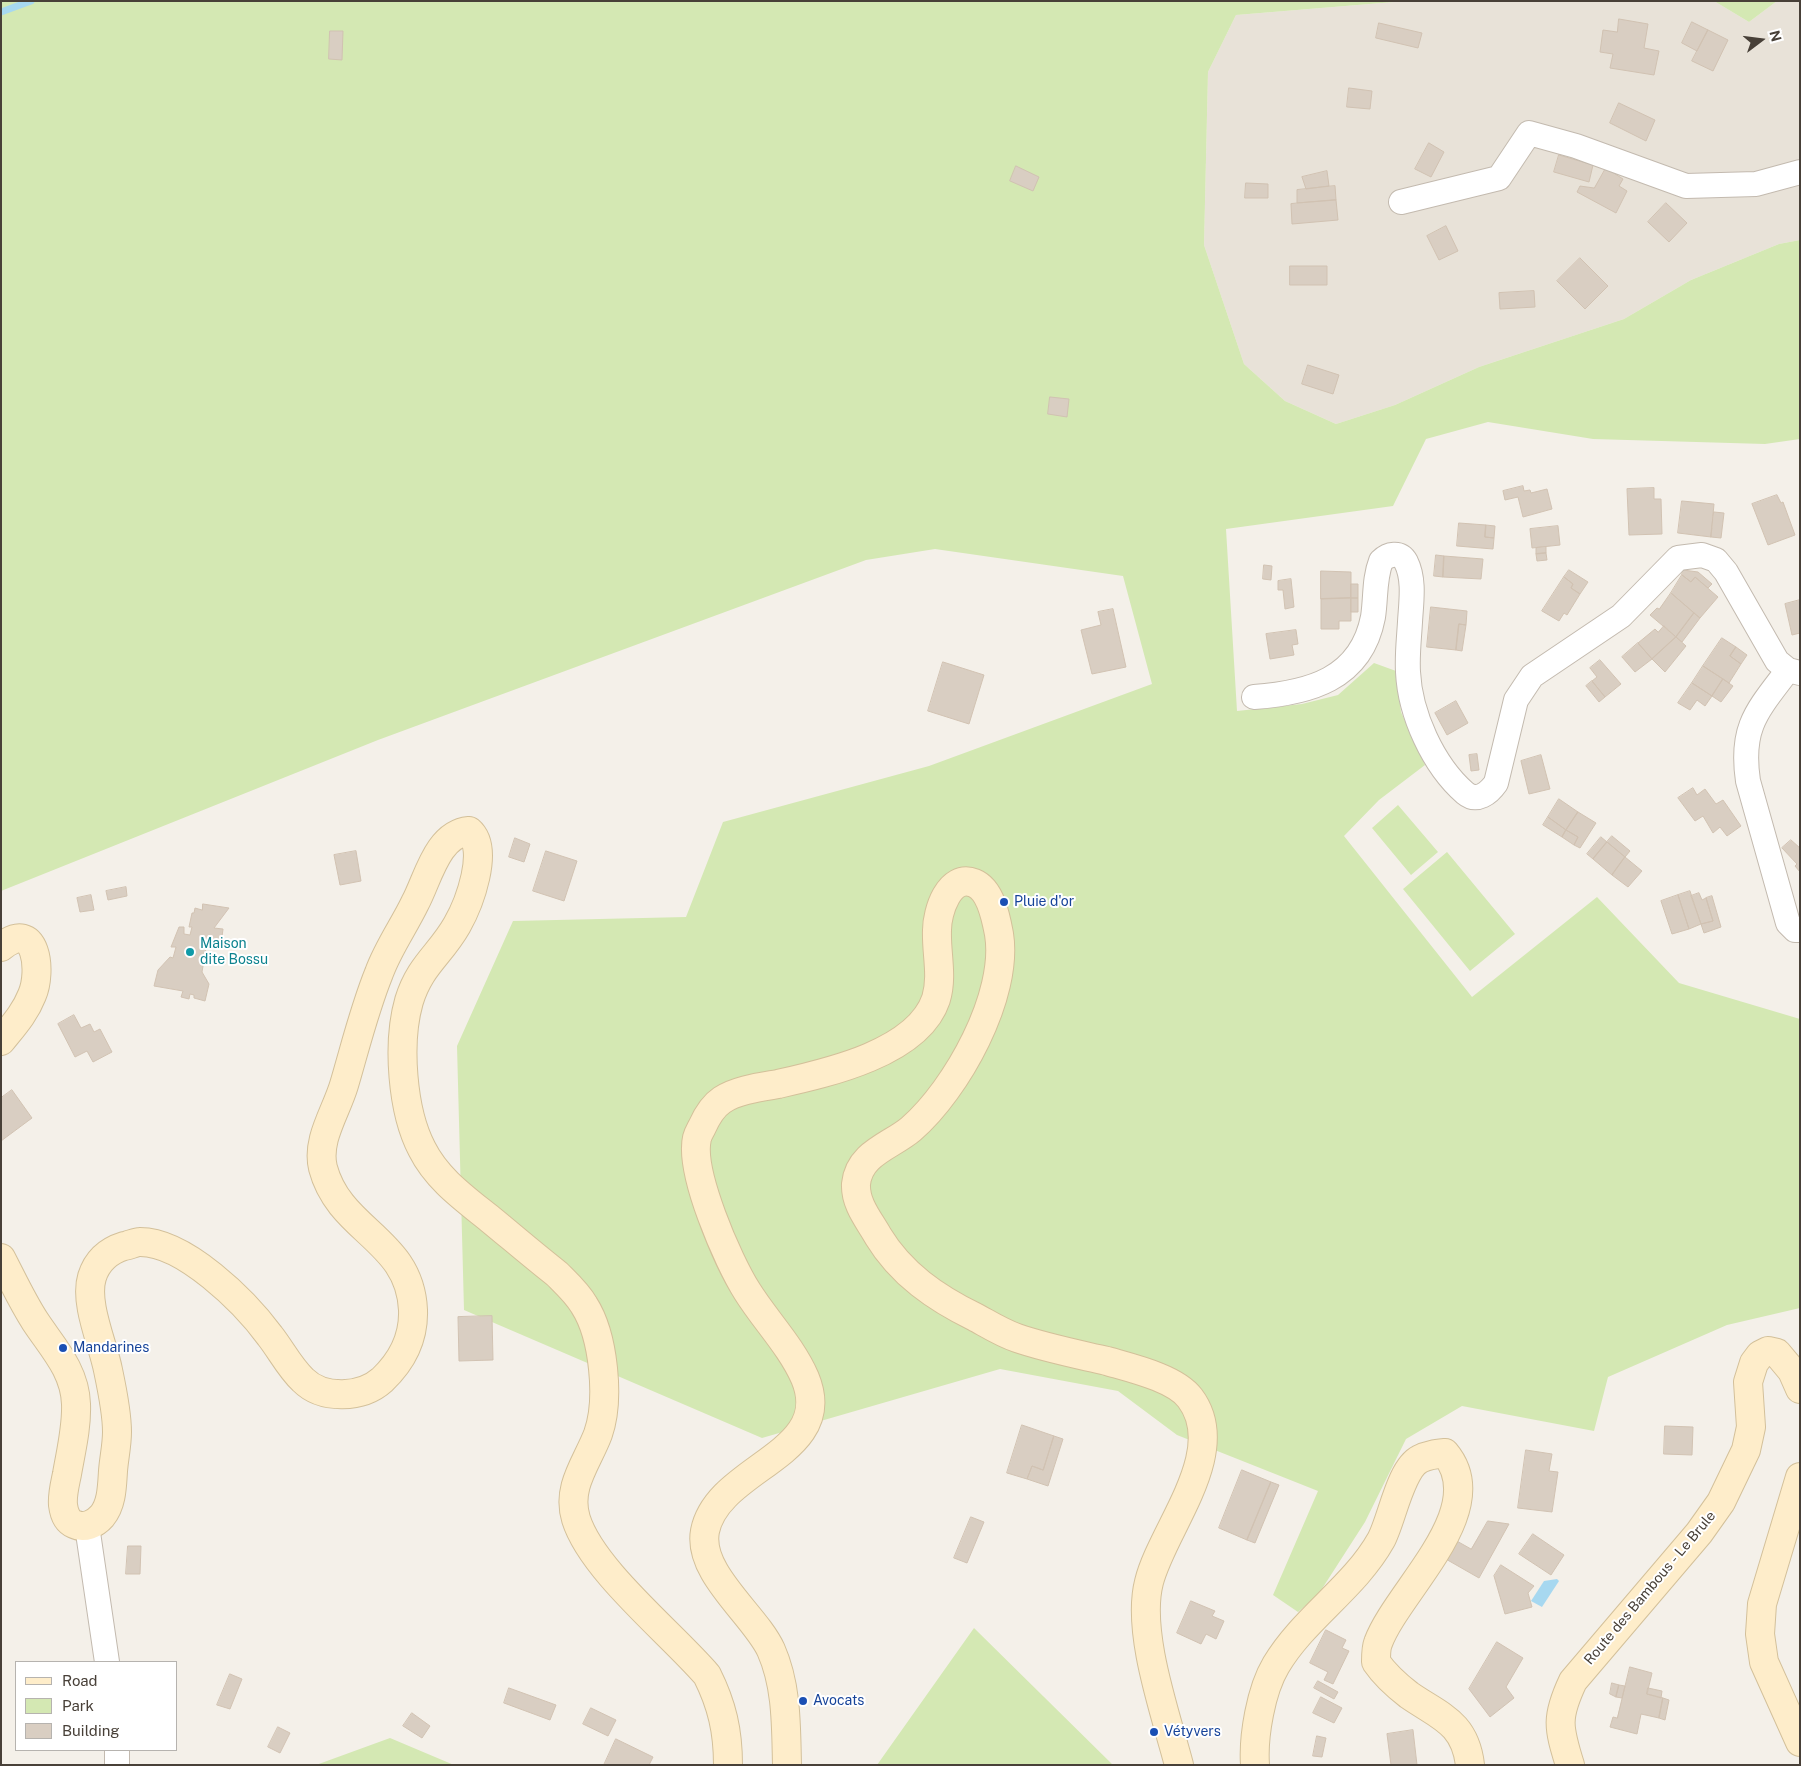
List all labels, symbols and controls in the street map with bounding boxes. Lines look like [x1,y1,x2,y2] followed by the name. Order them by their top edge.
[1736,15,1786,65] north arrow
[1766,29,1785,43] text: N
[1014,894,1074,910] place label: Pluie d'or
[998,896,1010,908] marker: Pluie d'or
[200,936,268,969] place label: Maison dite Bossu
[184,946,196,958] marker: Maison dite Bossu
[73,1340,149,1356] place label: Mandarines
[57,1342,69,1354] marker: Mandarines
[1581,1508,1719,1668] street label: Route des Bambous - Le Brule
[15,1661,178,1751] legend
[62,1672,98,1689] text: Road
[813,1693,864,1709] place label: Avocats
[797,1695,809,1707] marker: Avocats
[62,1697,94,1714] text: Park
[62,1722,120,1739] text: Building
[1164,1724,1221,1740] place label: Vétyvers
[1148,1726,1160,1738] marker: Vétyvers

